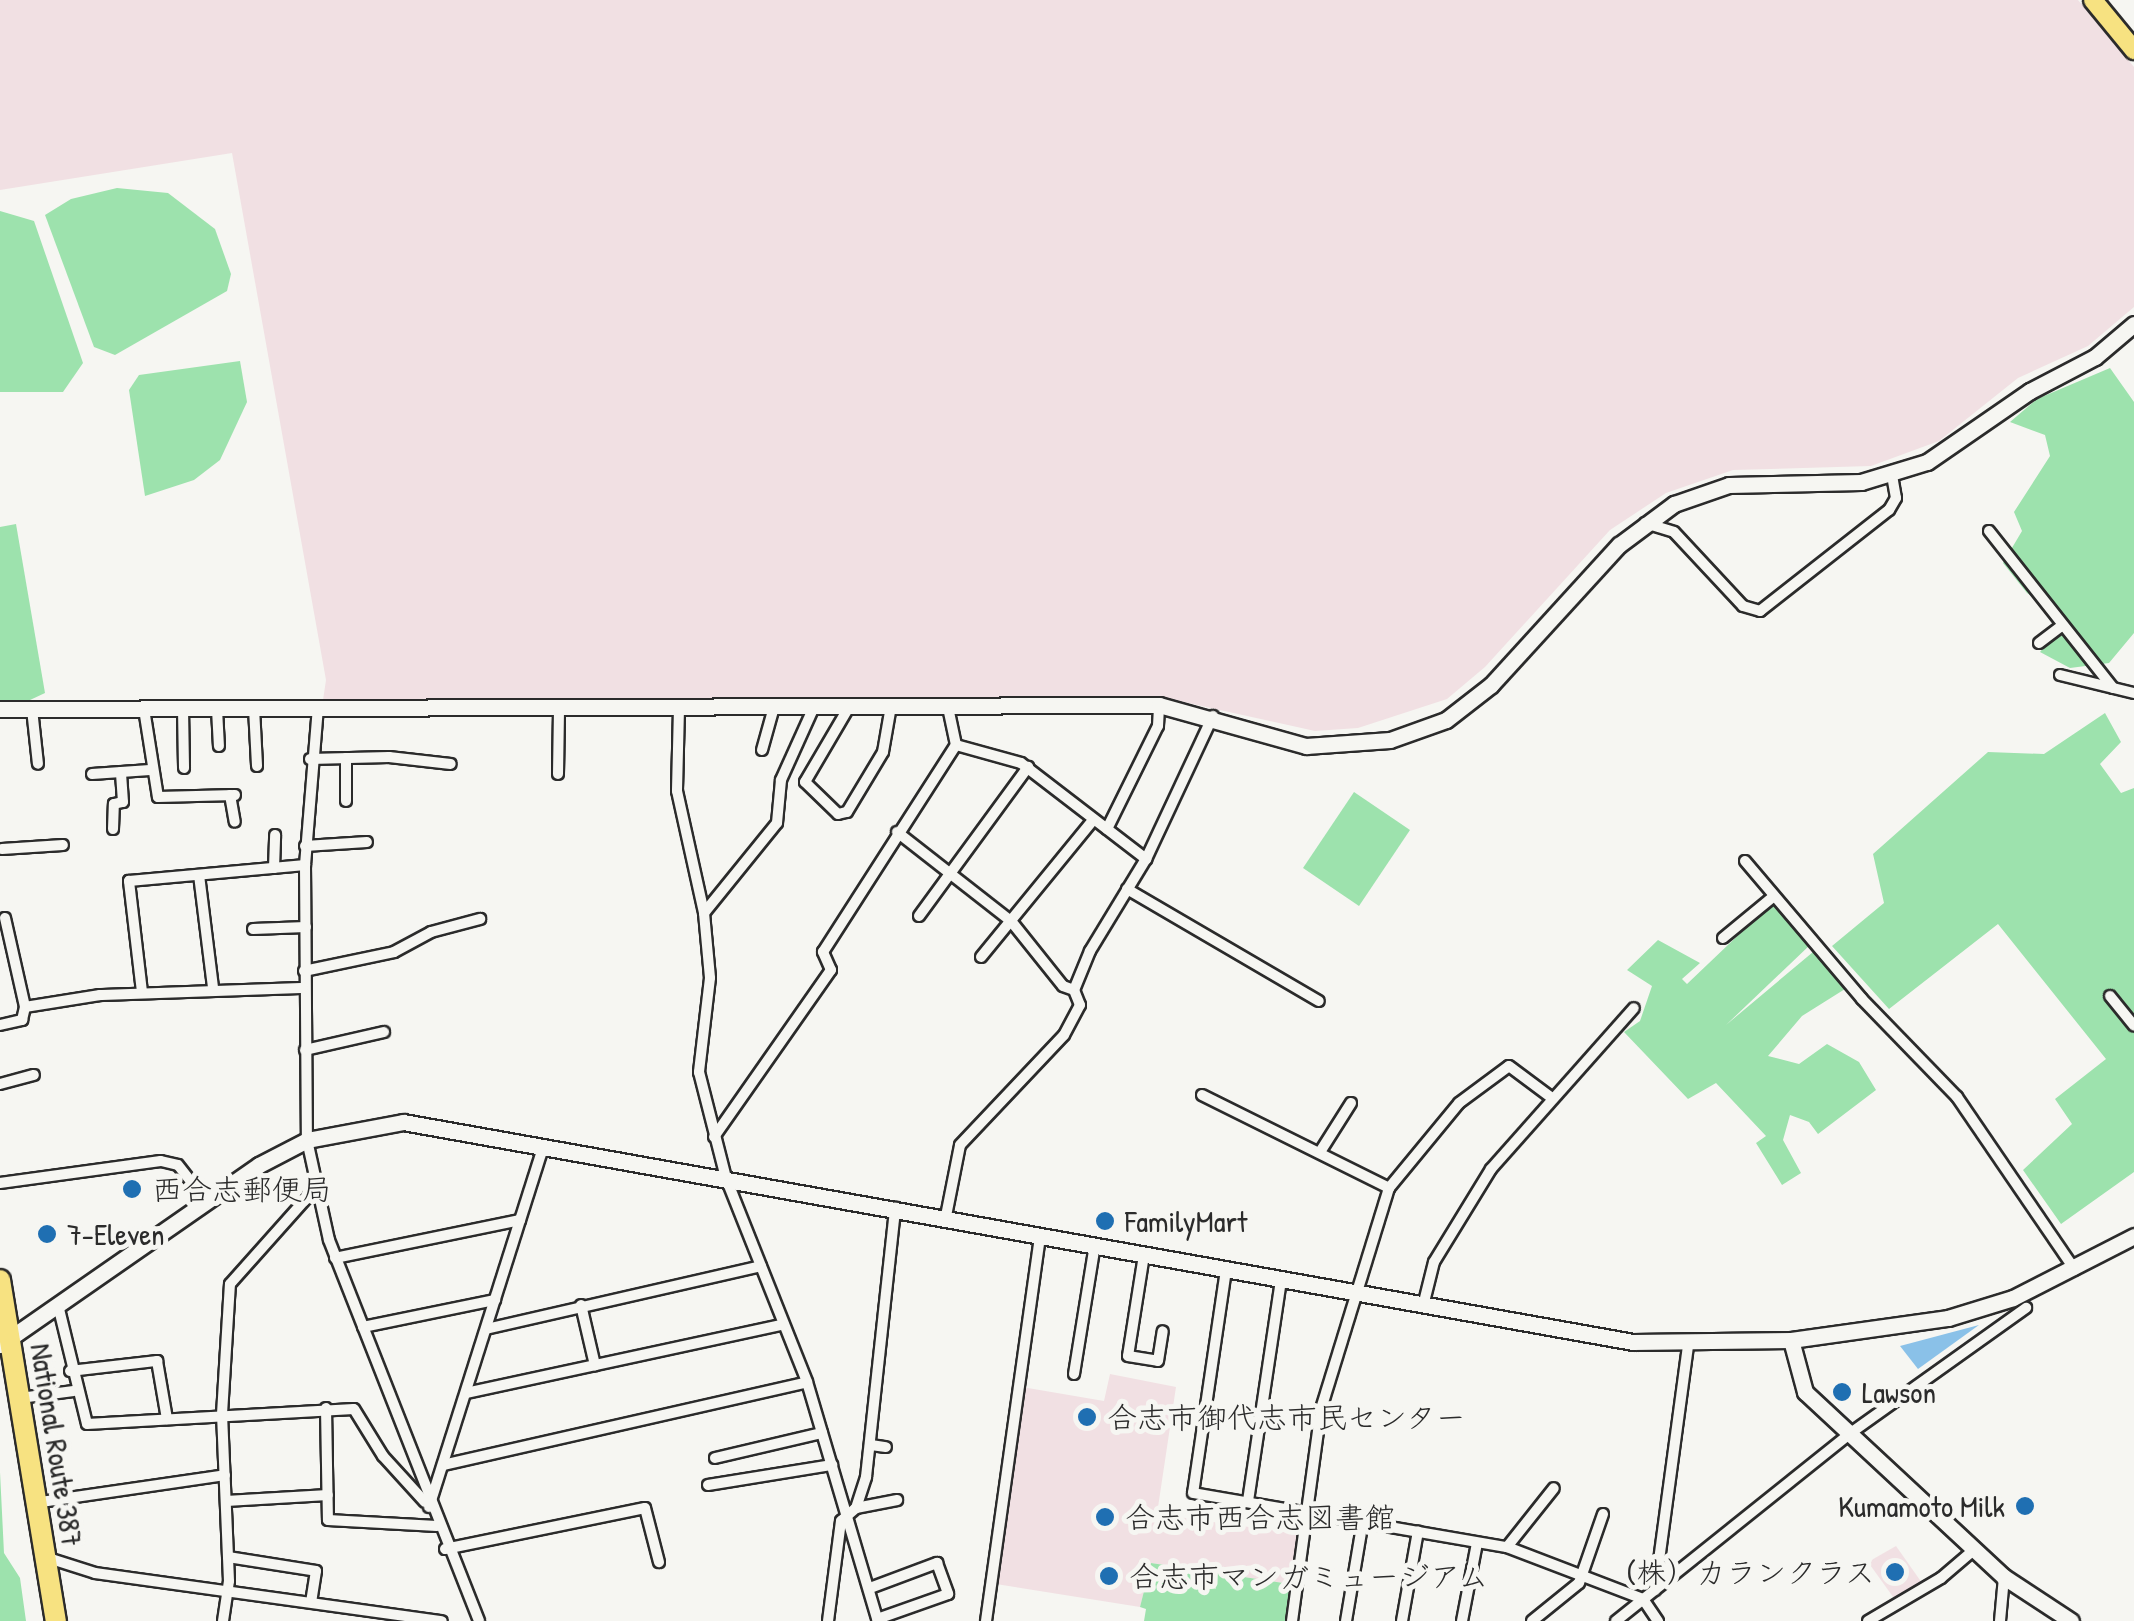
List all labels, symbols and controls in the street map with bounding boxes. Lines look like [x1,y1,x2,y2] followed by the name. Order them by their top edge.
[152,1171,332,1207] place label: 西合志郵便局
[121,1178,143,1200] marker: 西合志郵便局
[1125,1203,1247,1239] place label: FamilyMart
[1094,1210,1116,1232] marker: FamilyMart
[67,1216,165,1252] place label: 7-Eleven
[36,1223,58,1245] marker: 7-Eleven
[23,1341,91,1549] street label: National Route 387
[1862,1374,1936,1410] place label: Lawson
[1831,1381,1853,1403] marker: Lawson
[1107,1399,1467,1435] place label: 合志市御代志市民センター
[1076,1406,1098,1428] marker: 合志市御代志市民センター
[1838,1488,2005,1524] place label: Kumamoto Milk
[2014,1495,2036,1517] marker: Kumamoto Milk
[1125,1499,1395,1535] place label: 合志市西合志図書館
[1094,1506,1116,1528] marker: 合志市西合志図書館
[1625,1554,1875,1590] place label: (株）カランクラス
[1129,1558,1489,1594] place label: 合志市マンガミュージアム
[1884,1561,1906,1583] marker: (株）カランクラス
[1098,1565,1120,1587] marker: 合志市マンガミュージアム

